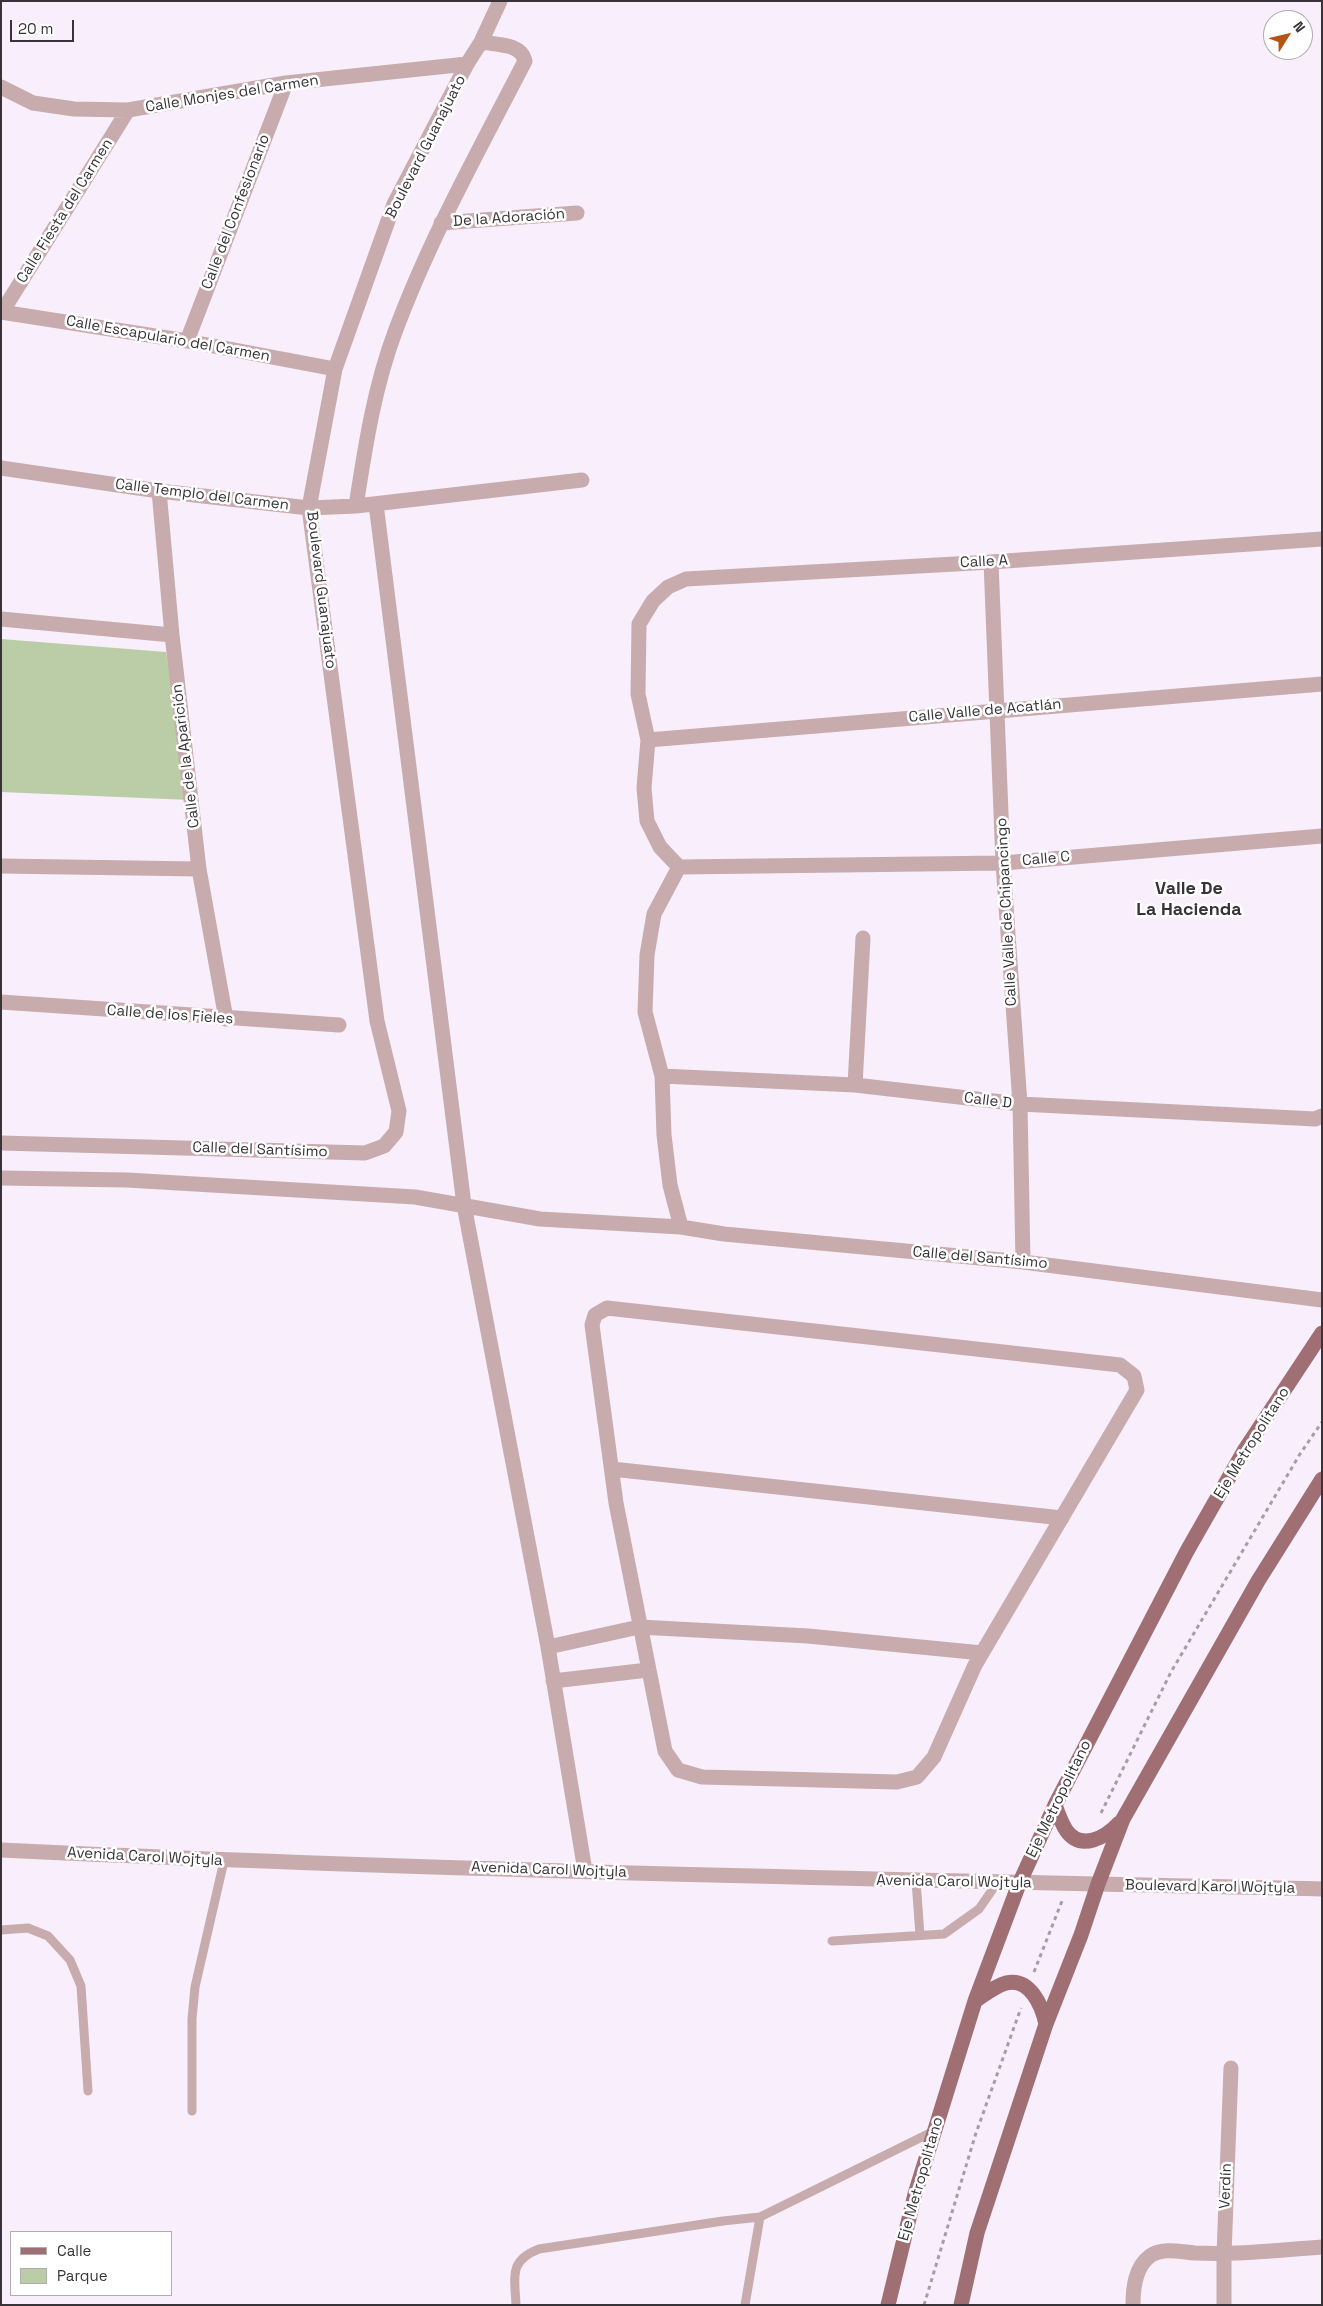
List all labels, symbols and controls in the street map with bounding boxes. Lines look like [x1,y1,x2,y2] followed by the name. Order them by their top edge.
[12,10,76,42] scale bar
[1263,10,1313,60] north arrow
[1289,18,1309,36] text: N
[18,19,53,38] text: 20 m
[144,71,320,117] street label: Calle Monjes del Carmen
[382,72,470,222] street label: Boulevard Guanajuato
[198,132,274,292] street label: Calle del Confesionario
[13,135,117,287] street label: Calle Fiesta del Carmen
[452,205,566,231] street label: De la Adoración
[65,312,271,366] street label: Calle Escapulario del Carmen
[114,475,290,515] street label: Calle Templo del Carmen
[302,510,340,670] street label: Boulevard Guanajuato
[960,552,1008,572] street label: Calle A
[168,683,204,829] street label: Calle de la Aparición
[908,695,1062,727] street label: Calle Valle de Acatlán
[993,817,1021,1007] street label: Calle Valle de Chipancingo
[1021,848,1071,870] street label: Calle C
[1136,878,1242,921] district label: Valle De La Hacienda
[106,1002,234,1028] street label: Calle de los Fieles
[963,1089,1013,1113] street label: Calle D
[192,1139,328,1161] street label: Calle del Santísimo
[912,1243,1048,1273] street label: Calle del Santísimo
[1210,1384,1294,1502] street label: Eje Metropolitano
[1023,1737,1095,1861] street label: Eje Metropolitano
[67,1844,223,1870] street label: Avenida Carol Wojtyla
[471,1858,627,1882] street label: Avenida Carol Wojtyla
[876,1872,1032,1892] street label: Avenida Carol Wojtyla
[1125,1877,1295,1897] street label: Boulevard Karol Wojtyla
[895,2115,947,2243] street label: Eje Metropolitano
[1216,2163,1236,2209] street label: Verdín
[10,2231,172,2296] legend
[57,2241,92,2260] text: Calle
[57,2266,108,2285] text: Parque

